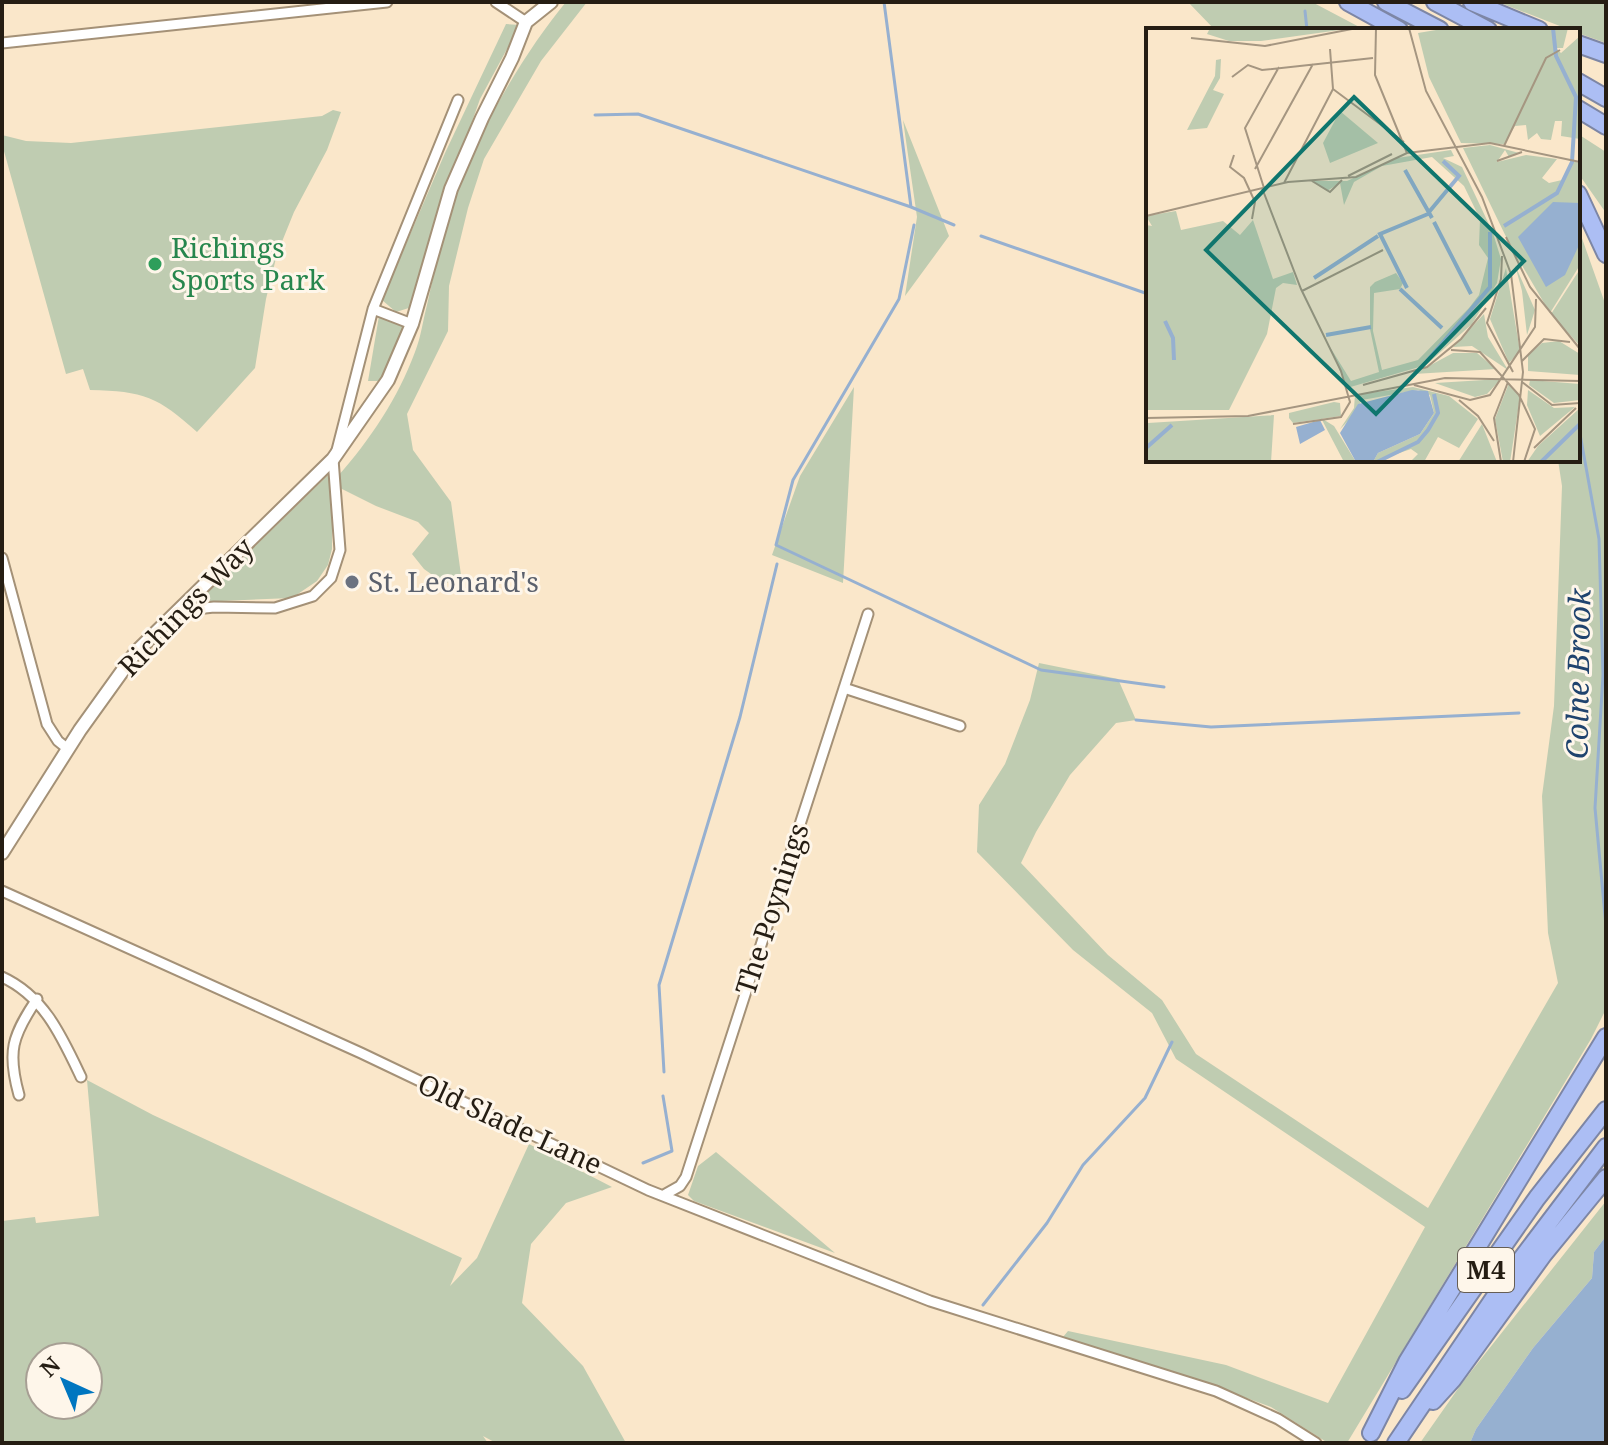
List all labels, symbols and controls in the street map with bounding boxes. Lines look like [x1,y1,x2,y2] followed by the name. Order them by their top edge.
[1146,28,1580,462] inset map
[171,228,325,298] place label: Richings Sports Park
[146,255,164,273] marker: Richings Sports Park
[109,529,261,684] street label: Richings Way
[368,562,539,600] place label: St. Leonard's
[343,573,361,591] marker: St. Leonard's
[1556,588,1599,759] water label: Colne Brook
[725,818,817,999] street label: The Poynings
[412,1064,609,1182] street label: Old Slade Lane
[1458,1248,1514,1292] road number: M4
[24,1341,104,1421] north arrow
[33,1349,66,1383] text: N

